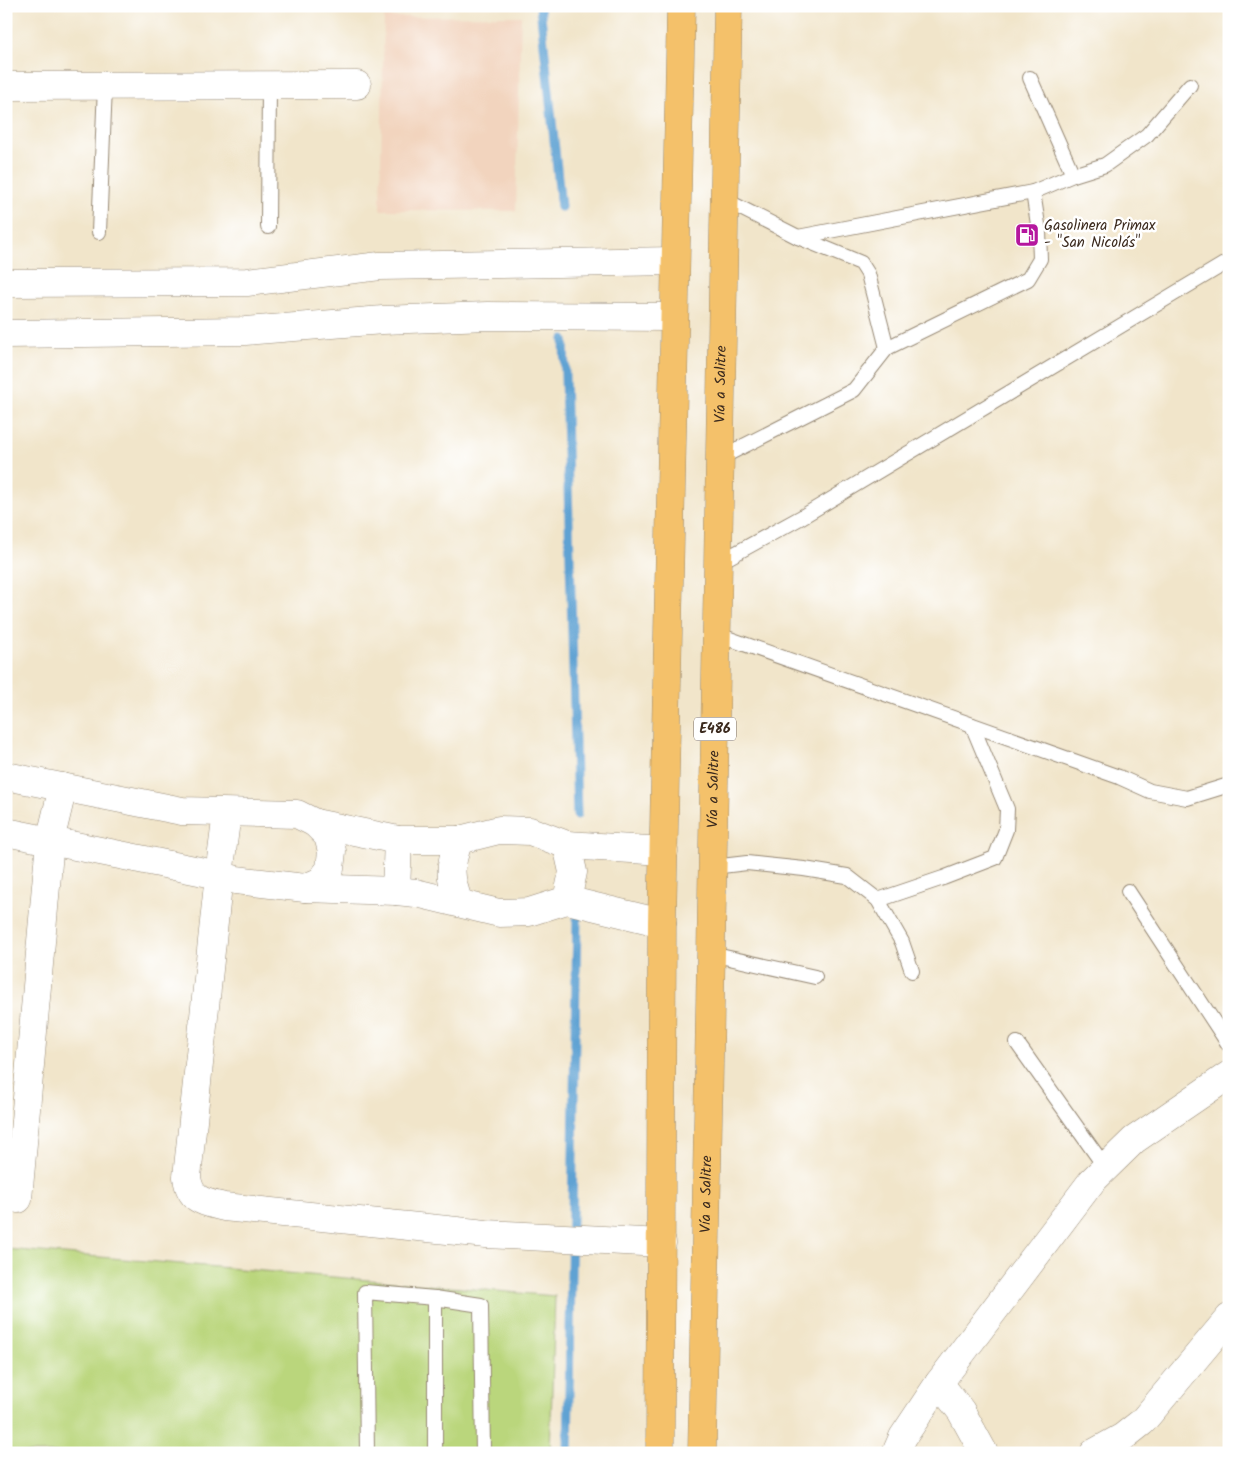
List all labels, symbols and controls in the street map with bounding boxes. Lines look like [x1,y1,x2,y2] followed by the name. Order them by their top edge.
[1044,214,1156,255] place label: Gasolinera Primax - "San Nicolás"
[1014,222,1040,248] fuel station icon: Gasolinera Primax - "San Nicolás"
[709,345,734,423] street label: Vía a Salitre
[694,718,736,741] road number: E486
[701,750,727,828] street label: Vía a Salitre
[694,1155,719,1233] street label: Vía a Salitre

